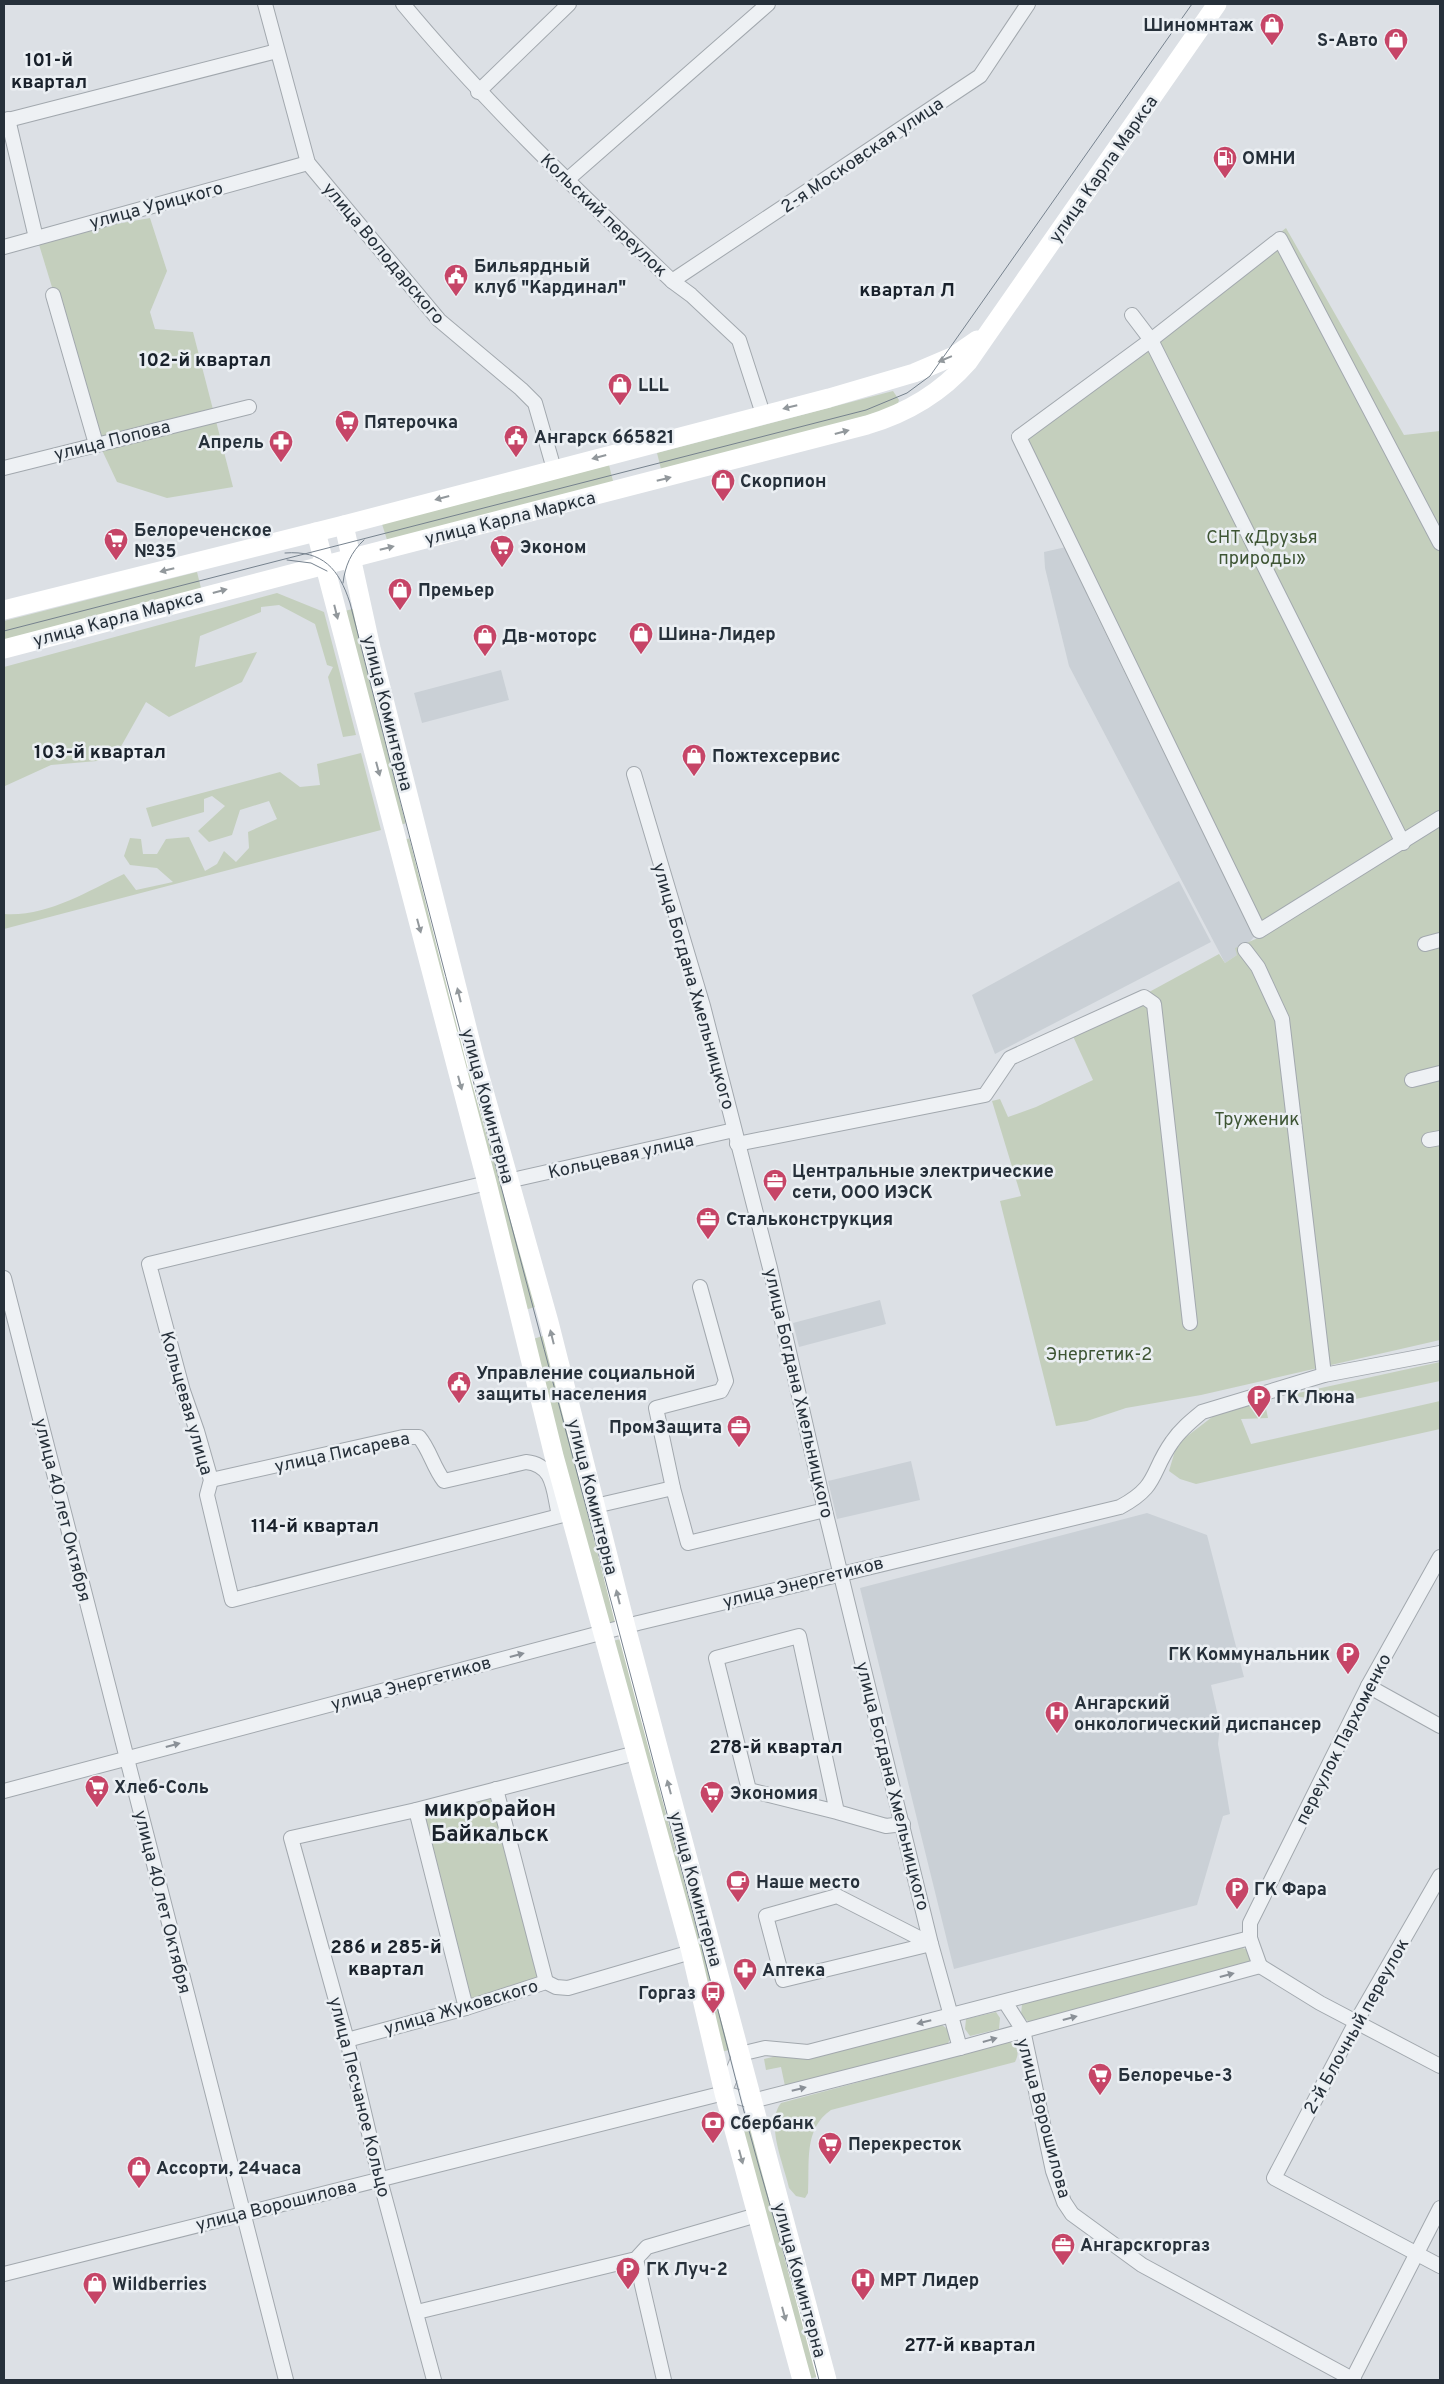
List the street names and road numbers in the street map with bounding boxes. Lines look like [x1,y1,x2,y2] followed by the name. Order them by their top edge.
[1045,92,1164,248] street label: улица Карла Маркса
[777,93,949,219] street label: 2-я Московская улица
[535,149,671,283] street label: Кольский переулок
[87,178,226,235] street label: улица Урицкого
[317,178,449,330] street label: улица Володарского
[52,416,173,467] street label: улица Попова
[423,487,598,552] street label: улица Карла Маркса
[31,586,206,653] street label: улица Карла Маркса
[356,633,417,794] street label: улица Коминтерна
[646,860,739,1112] street label: улица Богдана Хмельницкого
[455,1026,518,1186] street label: улица Коминтерна
[546,1130,696,1185] street label: Кольцевая улица
[758,1266,838,1520] street label: улица Богдана Хмельницкого
[154,1329,217,1478] street label: Кольцевая улица
[28,1416,95,1605] street label: улица 40 лет Октября
[561,1417,622,1578] street label: улица Коминтерна
[273,1428,412,1479] street label: улица Писарева
[721,1552,886,1615] street label: улица Энергетиков
[1291,1650,1397,1829] street label: переулок Пархоменко
[329,1652,494,1717] street label: улица Энергетиков
[849,1660,934,1913] street label: улица Богдана Хмельницкого
[128,1808,195,1997] street label: улица 40 лет Октября
[663,1809,726,1969] street label: улица Коминтерна
[1299,1935,1415,2119] street label: 2-й Блочный переулок
[382,1975,541,2041] street label: улица Жуковского
[323,1995,395,2200] street label: улица Песчаное Кольцо
[1010,2036,1075,2201] street label: улица Ворошилова
[194,2175,359,2238] street label: улица Ворошилова
[767,2200,830,2360] street label: улица Коминтерна

